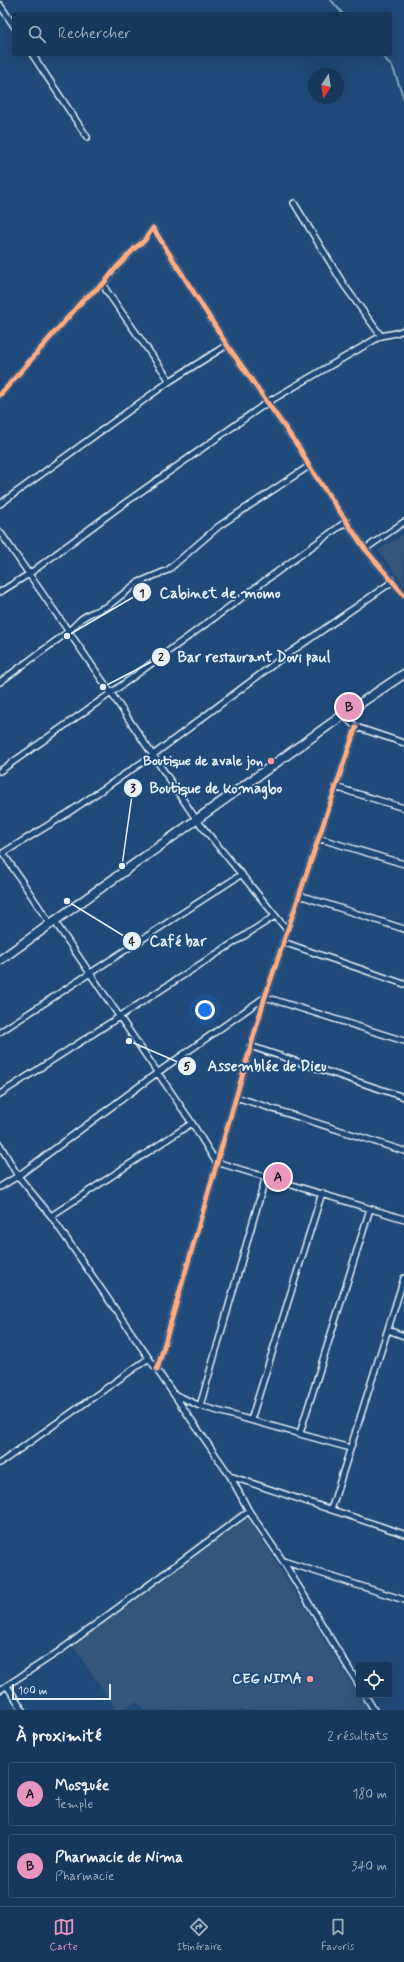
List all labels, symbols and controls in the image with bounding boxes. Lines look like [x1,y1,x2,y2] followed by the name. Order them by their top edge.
[12,12,392,56] search box
[26,23,48,45] icon: search
[58,24,131,44] text: Rechercher
[308,68,344,104] north arrow
[132,579,287,606] callout: Cabinet de momo
[160,584,281,604] text: Cabinet de momo
[139,586,145,602] text: 1
[151,644,337,671] callout: Bar restaurant Dovi paul
[177,648,331,668] text: Bar restaurant Dovi paul
[158,650,164,666] text: 2
[336,692,362,722] pin: B
[143,752,263,771] place label: Boutique de avale jon
[266,756,276,766] marker: Boutique de avale jon
[123,774,289,801] callout: Boutique de komagbo
[150,779,283,800] text: Boutique de komagbo
[130,781,136,797] text: 3
[122,928,215,955] callout: Café bar
[149,932,207,952] text: Café bar
[129,934,136,950] text: 4
[195,1000,215,1020] your location
[177,1053,336,1080] callout: Assemblée de Dieu
[208,1057,326,1077] text: Assemblée de Dieu
[183,1059,191,1075] text: 5
[265,1162,291,1192] pin: A
[356,1662,392,1698] map controls
[356,1662,392,1698] button: locate
[232,1670,302,1688] place label: CEG NIMA
[305,1674,315,1684] marker: CEG NIMA
[12,1682,111,1701] scale bar
[18,1684,48,1698] text: 100 m
[16,1725,101,1747] text: À proximité
[327,1728,388,1745] text: 2 résultats
[55,1776,109,1796] text: Mosquée
[26,1786,34,1803] text: A
[352,1786,387,1803] text: 180 m
[55,1796,93,1813] text: Temple
[55,1848,183,1868] text: Pharmacie de Nima
[26,1858,34,1875] text: B
[352,1858,387,1875] text: 340 m
[55,1868,114,1885] text: Pharmacie
[50,1916,78,1954] tab: Carte
[177,1916,222,1954] tab: Itinéraire
[321,1916,354,1954] tab: Favoris

